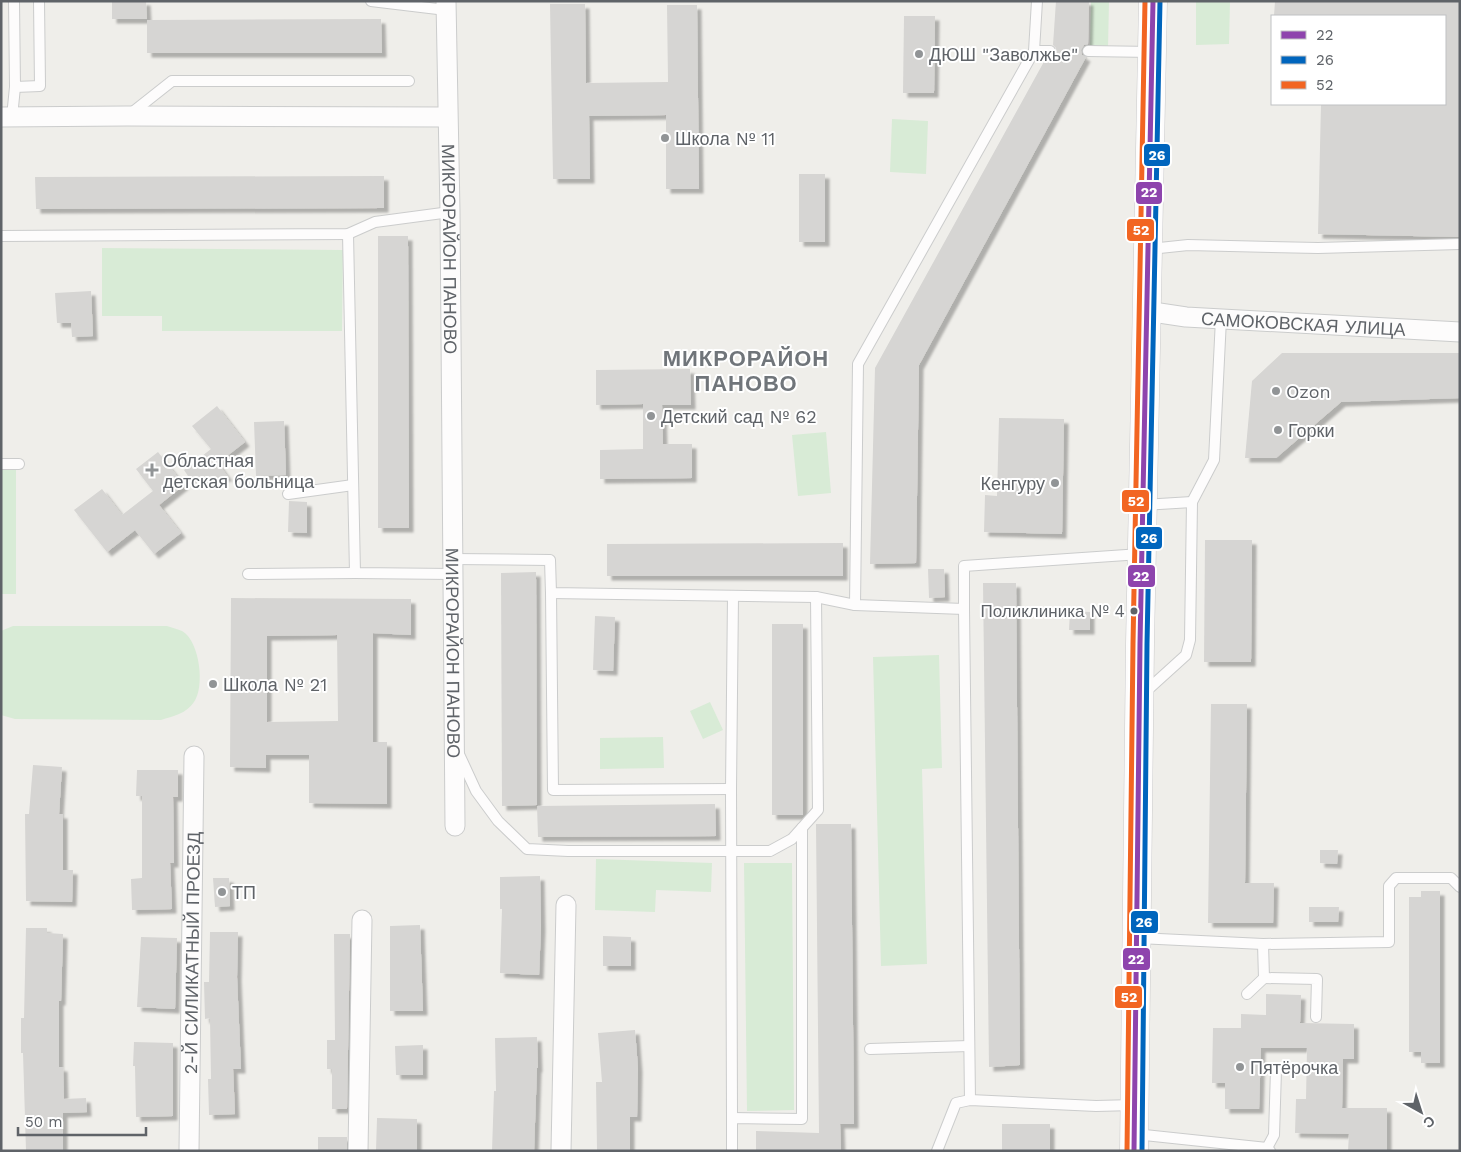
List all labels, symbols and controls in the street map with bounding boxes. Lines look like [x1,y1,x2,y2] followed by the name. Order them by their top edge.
[1271,15,1446,105] legend
[1316,26,1334,44] text: 22
[929,44,1078,65] place label: ДЮШ "Заволжье"
[913,48,925,60] marker: ДЮШ "Заволжье"
[1316,51,1334,69] text: 26
[1316,76,1333,94] text: 52
[675,128,775,149] place label: Школа № 11
[659,132,671,144] marker: Школа № 11
[1143,143,1171,167] line badge: 26
[438,144,462,354] street label: МИКРОРАЙОН ПАНОВО
[1149,147,1166,163] text: 26
[1135,181,1163,205] line badge: 22
[1141,184,1157,200] text: 22
[1126,218,1155,242] line badge: 52
[1133,222,1149,238] text: 52
[1200,307,1406,340] street label: САМОКОВСКАЯ УЛИЦА
[663,346,829,396] district label: МИКРОРАЙОН ПАНОВО
[1286,381,1331,402] place label: Ozon
[1270,385,1282,397] marker: Ozon
[661,406,817,427] place label: Детский сад № 62
[645,410,657,422] marker: Детский сад № 62
[1288,420,1335,441] place label: Горки
[1272,424,1284,436] marker: Горки
[163,450,315,492] place label: Областная детская больница
[145,463,159,477] marker: Областная детская больница
[980,473,1045,494] place label: Кенгуру
[1049,477,1061,489] marker: Кенгуру
[1121,489,1150,513] line badge: 52
[1128,493,1144,509] text: 52
[1135,526,1163,550] line badge: 26
[1141,530,1158,546] text: 26
[442,548,465,758] street label: МИКРОРАЙОН ПАНОВО
[1127,564,1156,588] line badge: 22
[1133,568,1149,584] text: 22
[981,601,1125,621] place label: Поликлиника № 4
[1129,606,1139,616] marker: Поликлиника № 4
[223,674,327,695] place label: Школа № 21
[207,678,219,690] marker: Школа № 21
[179,832,204,1074] street label: 2-Й СИЛИКАТНЫЙ ПРОЕЗД
[232,882,256,903] place label: ТП
[216,886,228,898] marker: ТП
[1130,910,1159,934] line badge: 26
[1136,914,1153,930] text: 26
[1122,947,1151,971] line badge: 22
[1128,951,1144,967] text: 22
[1114,985,1143,1009] line badge: 52
[1121,989,1137,1005] text: 52
[1250,1057,1339,1078] place label: Пятёрочка
[1234,1061,1246,1073] marker: Пятёрочка
[1396,1087,1446,1137] north arrow
[18,1104,145,1136] scale bar
[25,1113,62,1131] text: 50 m
[1420,1113,1438,1132] text: С

